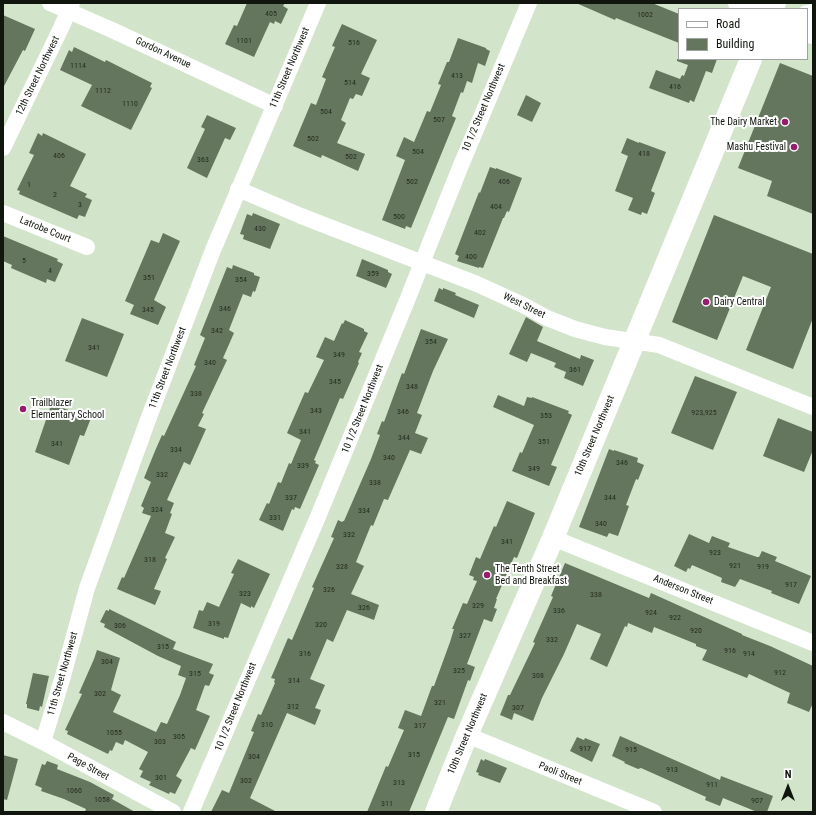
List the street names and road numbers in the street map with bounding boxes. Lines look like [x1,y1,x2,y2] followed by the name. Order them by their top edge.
[268,26,312,110] street label: 11th Street Northwest
[14,34,62,118] street label: 12th Street Northwest
[133,35,193,71] street label: Gordon Avenue
[460,62,508,154] street label: 10 1/2 Street Northwest
[18,214,72,246] street label: Latrobe Court
[501,291,547,321] street label: West Street
[147,325,189,411] street label: 11th Street Northwest
[340,363,386,455] street label: 10 1/2 Street Northwest
[573,394,617,478] street label: 10th Street Northwest
[651,573,715,607] street label: Anderson Street
[45,631,81,717] street label: 11th Street Northwest
[213,661,259,753] street label: 10 1/2 Street Northwest
[446,692,490,776] street label: 10th Street Northwest
[65,751,111,783] street label: Page Street
[537,760,583,788] street label: Paoli Street

